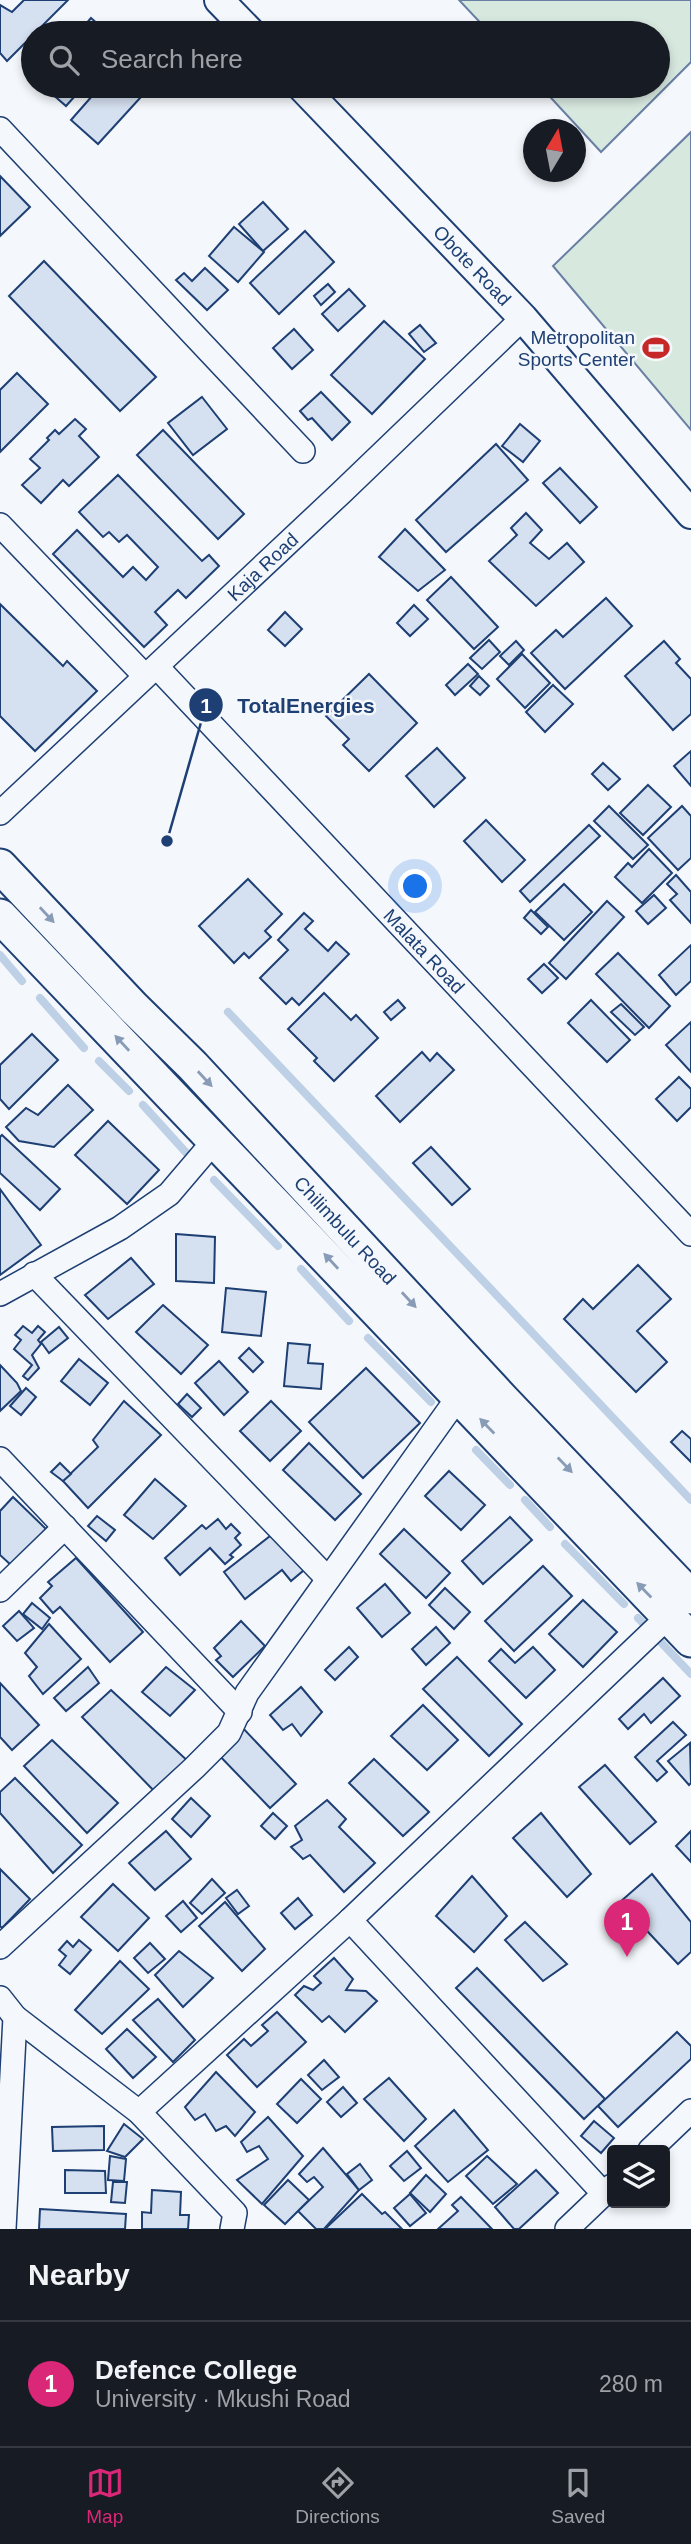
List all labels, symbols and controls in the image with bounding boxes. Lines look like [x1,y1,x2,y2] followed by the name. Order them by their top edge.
[21,21,670,98] search box
[45,41,83,79] icon: search
[101,44,243,74] text: Search here
[523,119,586,182] north arrow
[429,221,515,309] street label: Obote Road
[518,327,636,370] place label: Metropolitan Sports Center
[641,333,671,363] sports icon: Metropolitan Sports Center
[223,529,302,605] street label: Kaja Road
[189,684,389,726] callout: TotalEnergies
[200,694,212,717] text: 1
[237,694,375,717] text: TotalEnergies
[398,869,432,903] your location
[380,904,469,997] street label: Malata Road
[39,906,55,924] one-way arrow
[115,1035,131,1052] one-way arrow
[196,1070,212,1087] one-way arrow
[290,1172,401,1288] street label: Chilimbulu Road
[322,1252,339,1269] one-way arrow
[401,1291,417,1309] one-way arrow
[480,1418,496,1435] one-way arrow
[557,1457,574,1474] one-way arrow
[636,1582,653,1599] one-way arrow
[604,1899,650,1957] pin: 1
[607,2145,670,2208] map controls
[607,2145,670,2208] button: layers
[28,2258,130,2291] text: Nearby
[95,2355,297,2385] text: Defence College
[45,2371,57,2397] text: 1
[599,2371,663,2397] text: 280 m
[95,2386,351,2412] text: University · Mkushi Road
[86,2464,124,2528] tab: Map
[295,2464,380,2528] tab: Directions
[551,2464,605,2528] tab: Saved

